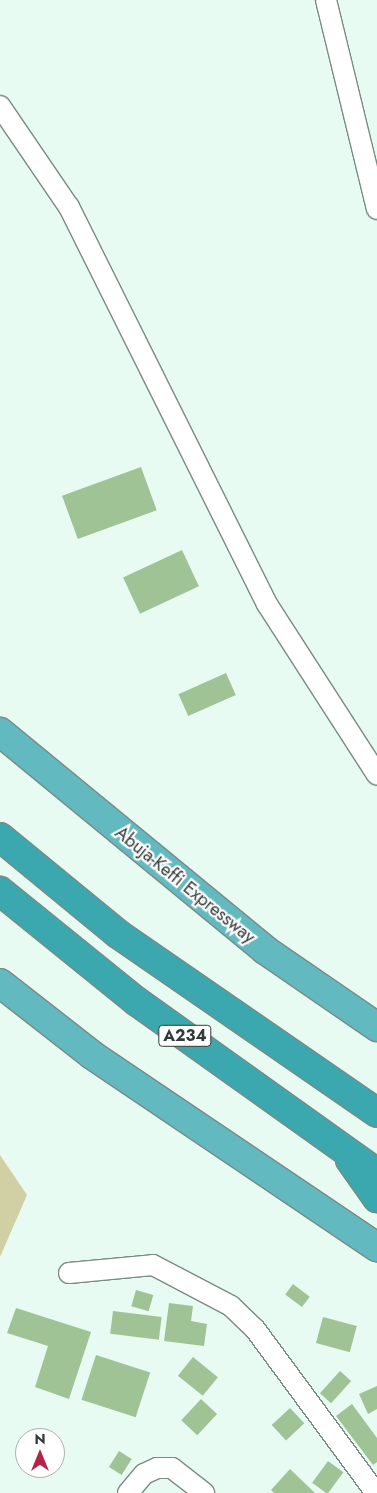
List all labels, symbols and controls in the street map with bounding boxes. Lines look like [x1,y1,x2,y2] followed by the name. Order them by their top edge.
[111,822,259,948] street label: Abuja-Keffi Expressway
[158,1022,212,1050] road number: A234
[15,1428,65,1478] north arrow
[34,1429,46,1449] text: N

